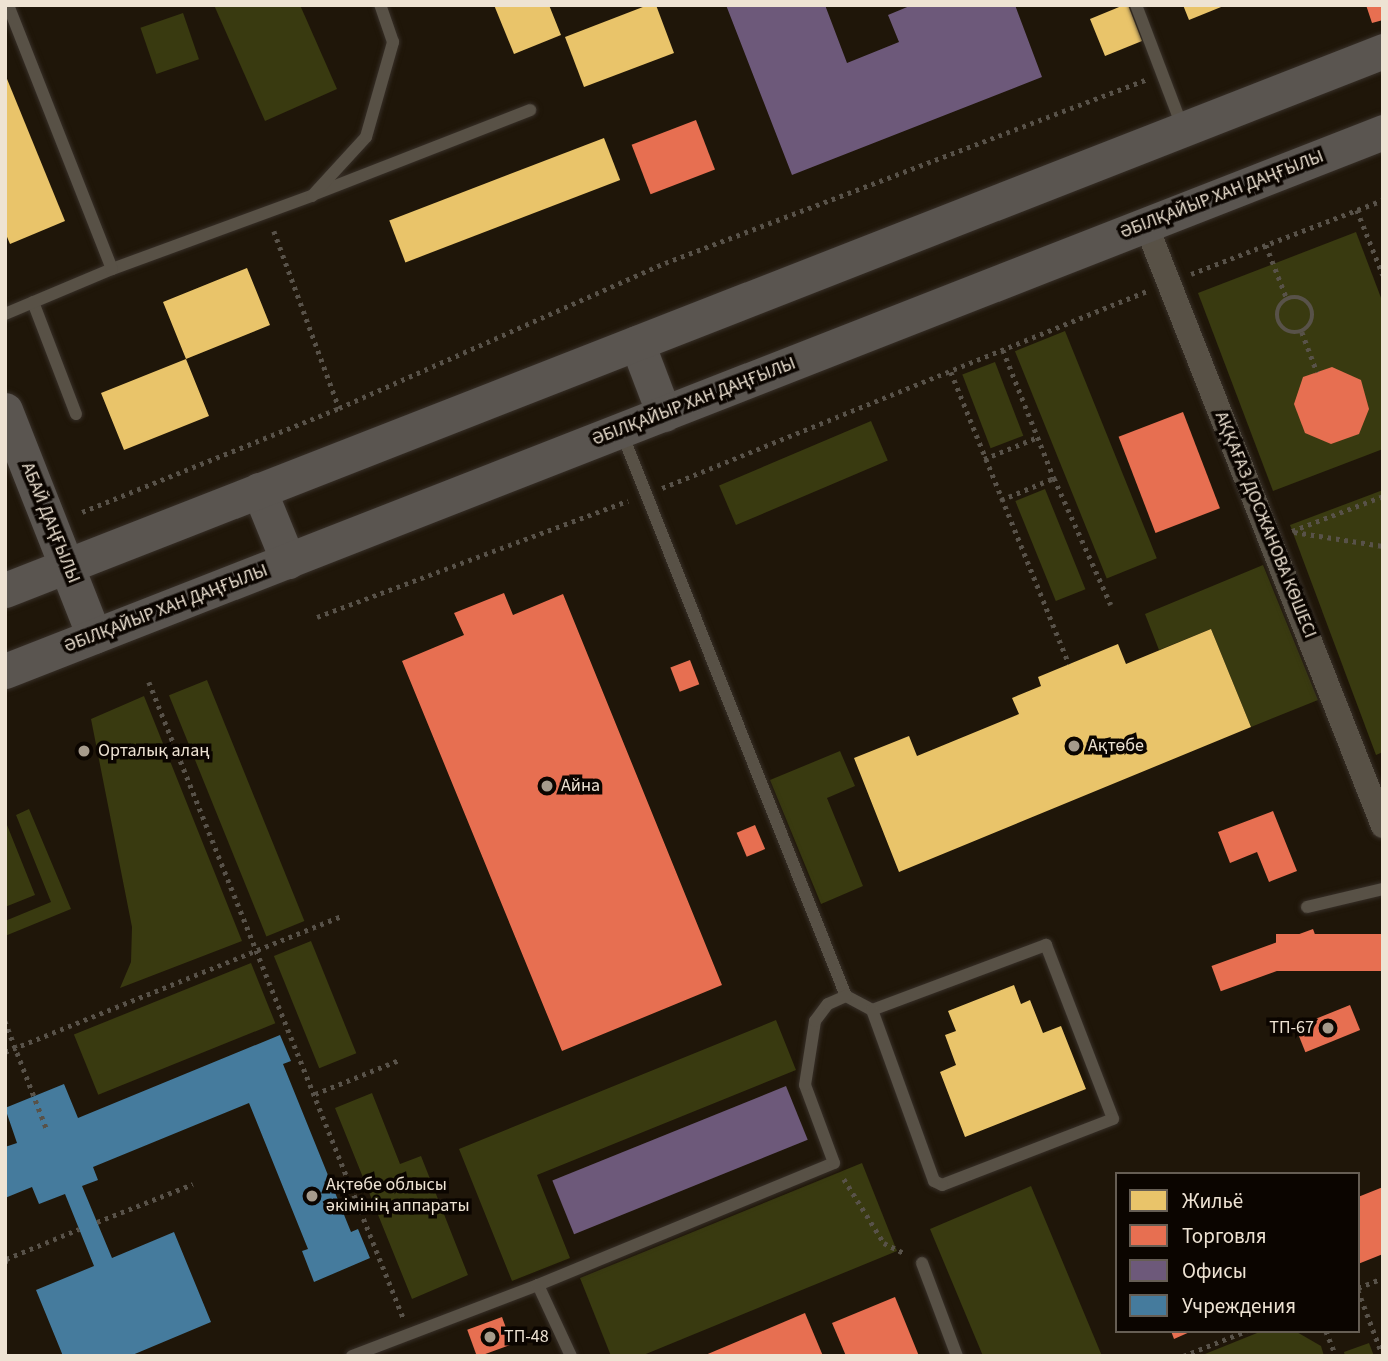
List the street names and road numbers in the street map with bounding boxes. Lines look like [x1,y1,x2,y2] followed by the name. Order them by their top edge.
[1117,146,1327,244] street label: ӘБІЛҚАЙЫР ХАН ДАҢҒЫЛЫ
[589,353,799,451] street label: ӘБІЛҚАЙЫР ХАН ДАҢҒЫЛЫ
[1210,409,1320,641] street label: АҚҚАҒАЗ ДОСЖАНОВА КӨШЕСІ
[16,460,84,586] street label: АБАЙ ДАҢҒЫЛЫ
[61,560,271,658] street label: ӘБІЛҚАЙЫР ХАН ДАҢҒЫЛЫ

